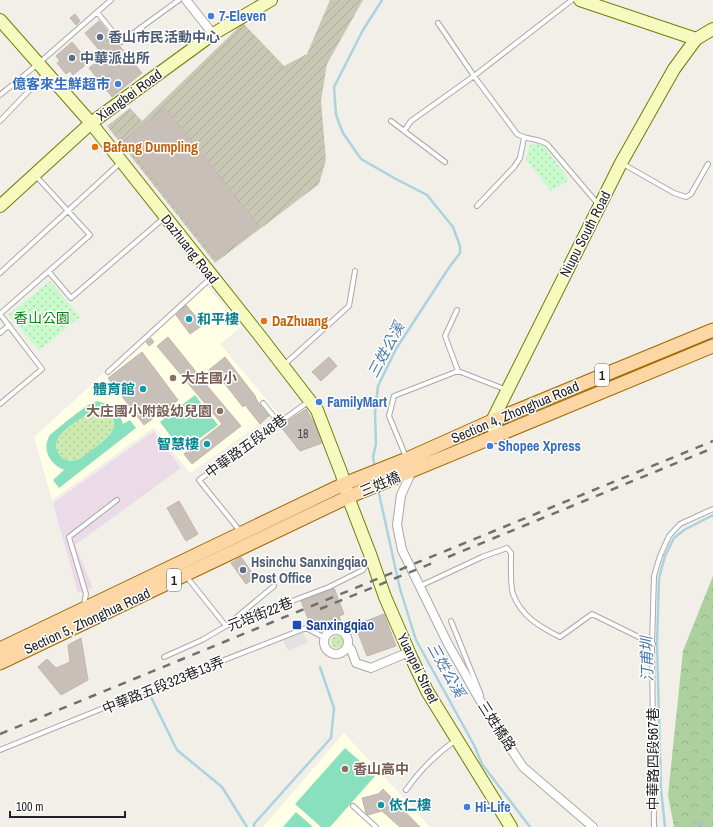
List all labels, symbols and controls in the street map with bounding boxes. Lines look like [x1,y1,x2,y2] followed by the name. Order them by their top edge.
[219,7,266,25] place label: 7-Eleven
[206,11,216,21] marker: 7-Eleven
[108,28,220,46] place label: 香山市民活動中心
[95,32,105,42] marker: 香山市民活動中心
[80,49,150,67] place label: 中華派出所
[67,53,77,63] marker: 中華派出所
[93,65,165,125] street label: Xiangbei Road
[12,75,110,93] place label: 億客來生鮮超市
[113,79,123,89] marker: 億客來生鮮超市
[103,138,198,156] place label: Bafang Dumpling
[90,142,100,152] marker: Bafang Dumpling
[556,188,614,280] street label: Niupu South Road
[157,211,223,287] street label: Dazhuang Road
[14,309,70,327] park label: 香山公園
[197,310,239,328] place label: 和平樓
[272,312,328,330] place label: DaZhuang
[184,314,194,324] marker: 和平樓
[259,316,269,326] marker: DaZhuang
[362,317,410,381] water label: 三姓公溪
[595,364,609,386] road number: 1
[181,369,237,387] place label: 大庄國小
[168,373,178,383] marker: 大庄國小
[448,377,582,447] street label: Section 4, Zhonghua Road
[93,380,135,398] place label: 體育館
[138,384,148,394] marker: 體育館
[327,393,387,411] place label: FamilyMart
[314,397,324,407] marker: FamilyMart
[86,402,212,420] place label: 大庄國小附設幼兒園
[215,406,225,416] marker: 大庄國小附設幼兒園
[202,410,290,482] street label: 中華路五段48巷
[298,426,308,442] house number: 18
[157,435,199,453] place label: 智慧樓
[498,437,581,455] place label: Shopee Xpress
[202,439,212,449] marker: 智慧樓
[485,441,495,451] marker: Shopee Xpress
[357,468,403,500] street label: 三姓橋
[251,553,368,587] place label: Hsinchu Sanxingqiao Post Office
[238,565,248,575] marker: Hsinchu Sanxingqiao Post Office
[167,569,181,591] road number: 1
[21,584,153,658] street label: Section 5, Zhonghua Road
[225,593,295,635] street label: 元培街22巷
[306,616,374,634] place label: Sanxingqiao
[291,619,303,631] marker: Sanxingqiao
[393,630,443,706] street label: Yuanpei Street
[636,634,657,682] water label: 汀甫圳
[423,638,471,703] water label: 三姓公溪
[99,652,227,718] street label: 中華路五段323巷13弄
[474,698,520,754] street label: 三姓橋路
[644,707,662,811] street label: 中華路四段567巷
[353,760,409,778] place label: 香山高中
[340,764,350,774] marker: 香山高中
[10,793,125,819] scale bar
[389,796,431,814] place label: 依仁樓
[475,798,511,816] place label: Hi-Life
[16,799,43,815] text: 100 m
[376,800,386,810] marker: 依仁樓
[462,802,472,812] marker: Hi-Life

